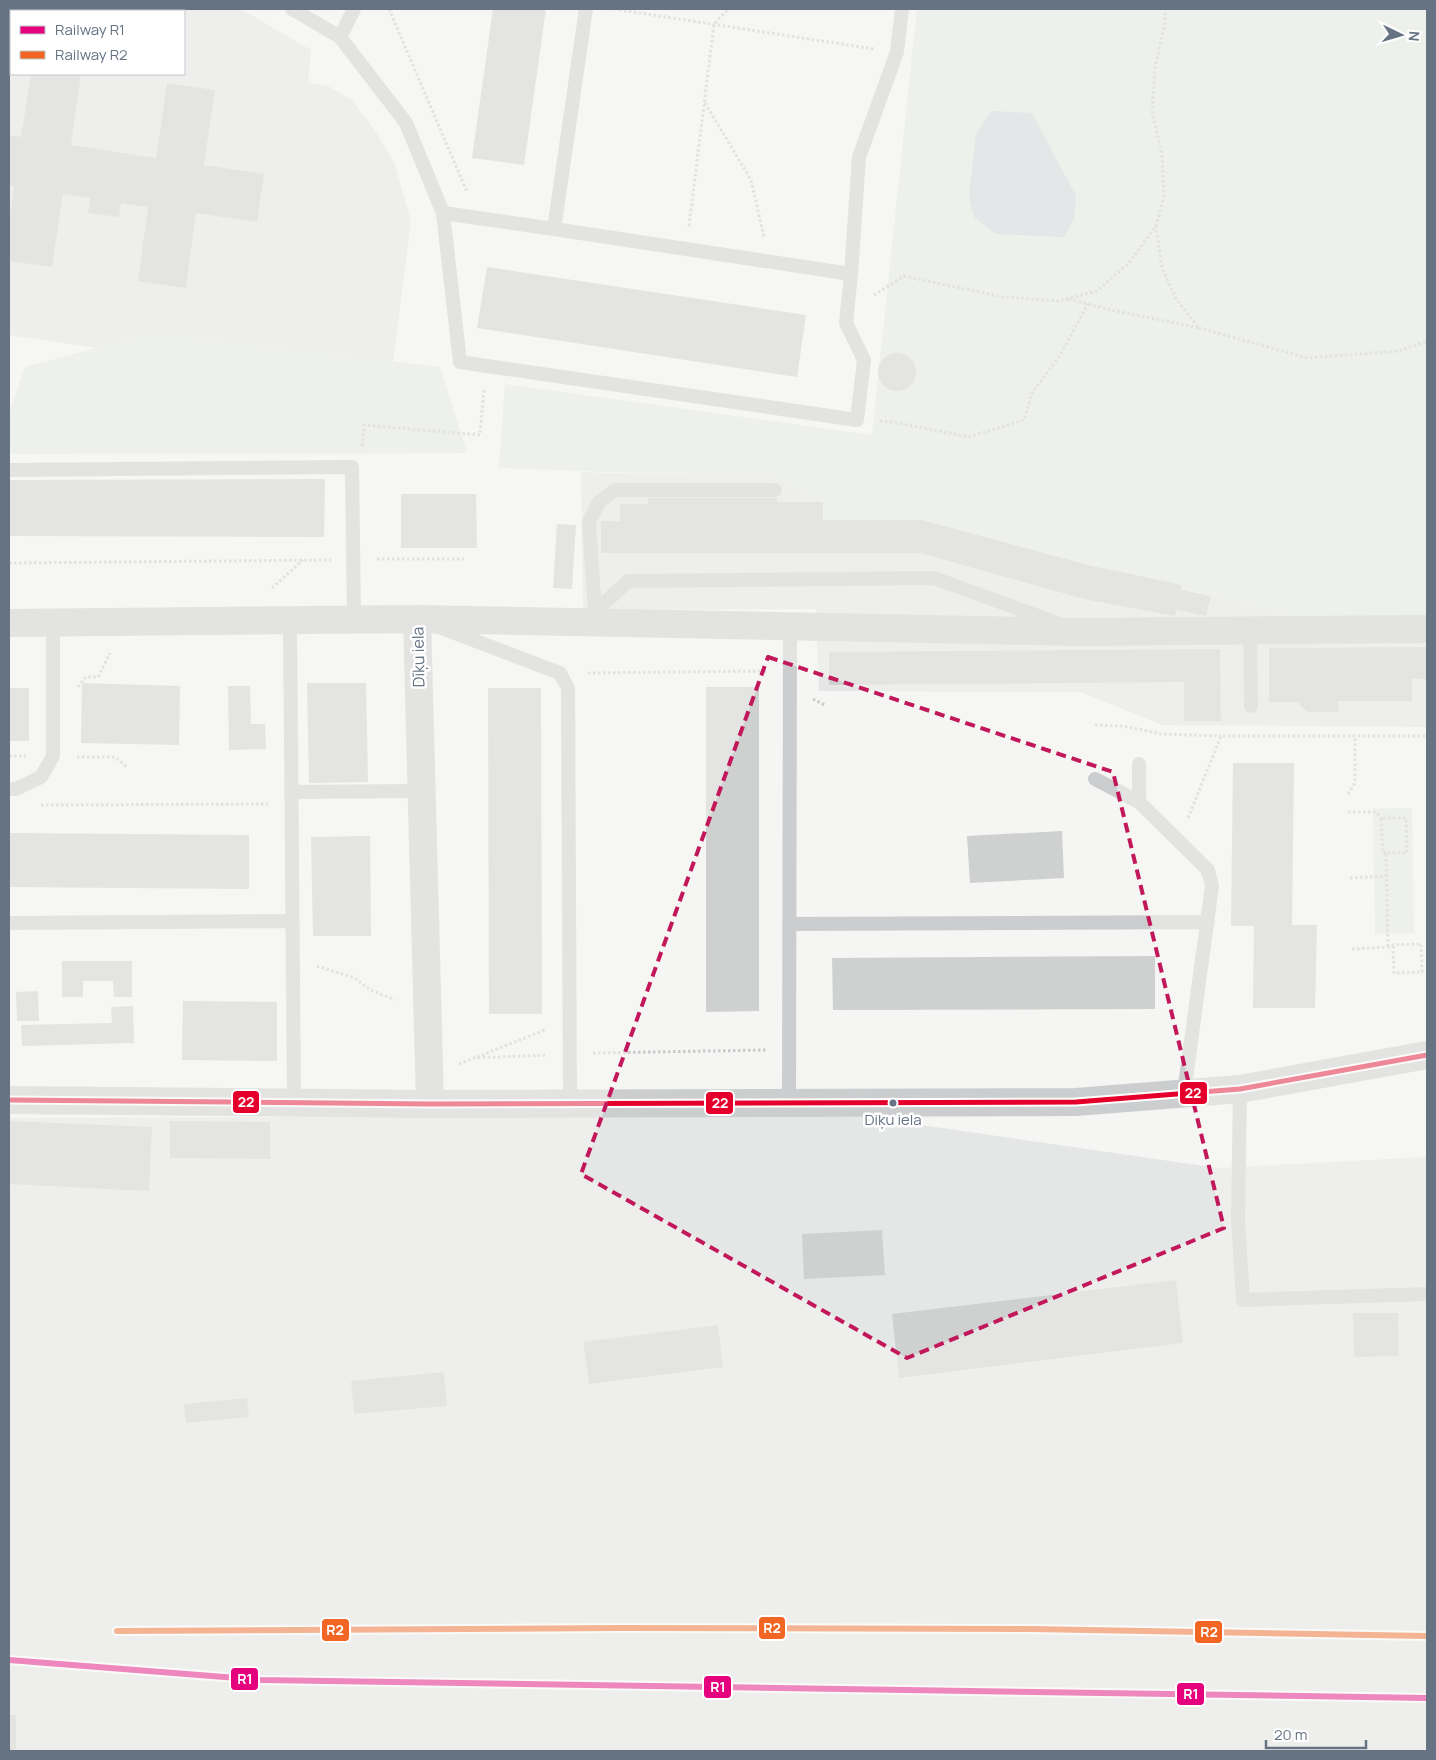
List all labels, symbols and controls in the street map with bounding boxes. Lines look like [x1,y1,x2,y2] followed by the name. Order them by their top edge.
[10,10,185,75] legend
[1376,10,1426,60] north arrow
[55,19,125,40] text: Railway R1
[1405,30,1424,42] text: N
[55,44,128,65] text: Railway R2
[406,626,430,688] street label: Dīķu iela
[1179,1081,1208,1105] line badge: 22
[1185,1083,1201,1102] text: 22
[232,1090,260,1114] line badge: 22
[705,1091,734,1115] line badge: 22
[238,1092,254,1111] text: 22
[712,1093,728,1112] text: 22
[888,1098,898,1108] marker: Diķu iela
[864,1109,922,1130] place label: Diķu iela
[758,1616,786,1640] line badge: R2
[321,1618,350,1642] line badge: R2
[763,1618,781,1637] text: R2
[326,1620,344,1639] text: R2
[1194,1620,1223,1644] line badge: R2
[1200,1622,1218,1641] text: R2
[230,1667,259,1691] line badge: R1
[237,1669,253,1688] text: R1
[703,1675,732,1699] line badge: R1
[710,1677,726,1696] text: R1
[1176,1682,1205,1706] line badge: R1
[1183,1684,1199,1703] text: R1
[1266,1718,1366,1750] scale bar
[1274,1724,1307,1745] text: 20 m

